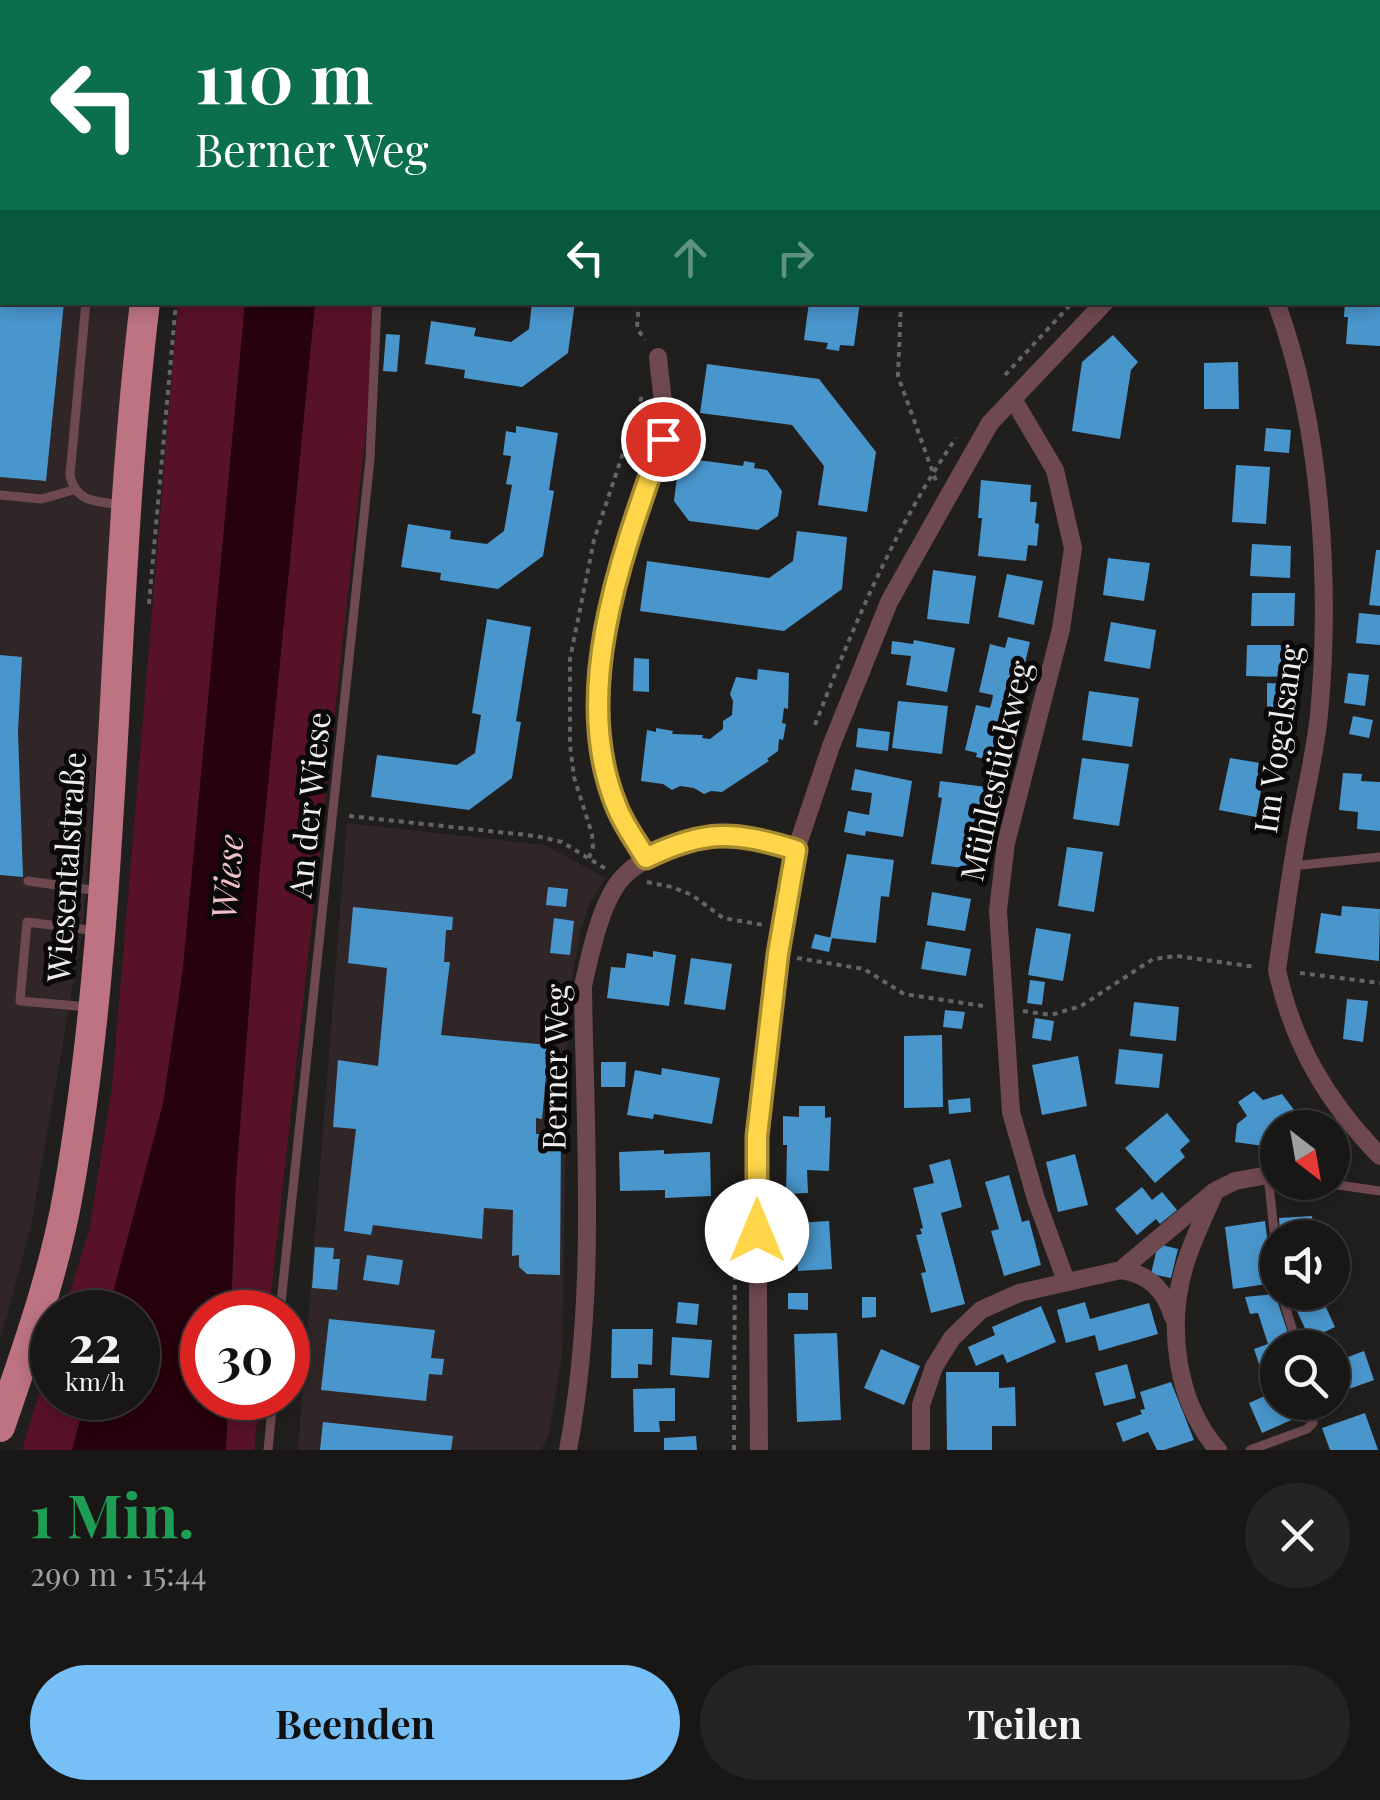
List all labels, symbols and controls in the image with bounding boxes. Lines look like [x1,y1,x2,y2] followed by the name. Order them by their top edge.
[195,28,373,122] text: 110 m
[30,40,160,170] icon: left
[195,118,428,178] text: Berner Weg
[558,230,613,285] icon: left
[663,230,718,285] icon: ahead
[768,230,823,285] icon: right
[621,397,706,482] pin
[636,412,691,467] icon: arrive
[1242,642,1311,836] street label: Im Vogelsang
[948,656,1041,885] street label: Mühlestückweg
[276,710,339,901] street label: An der Wiese
[35,750,94,984] street label: Wiesentalstraße
[198,832,253,921] water label: Wiese
[531,983,576,1150] street label: Berner Weg
[1260,1110,1350,1200] north arrow
[1260,1110,1350,1420] map controls
[705,1179,809,1283] position arrow
[1260,1220,1350,1310] button: sound
[180,1290,310,1420] speed limit sign: 30
[69,1309,121,1376] text: 22
[1260,1330,1350,1420] button: search
[65,1364,125,1397] text: km/h
[30,1473,195,1553] text: 1 Min.
[1245,1483,1350,1588] button: close
[30,1551,206,1594] text: 290 m · 15:44
[30,1665,680,1780] button: Beenden
[700,1665,1350,1780] button: Teilen

